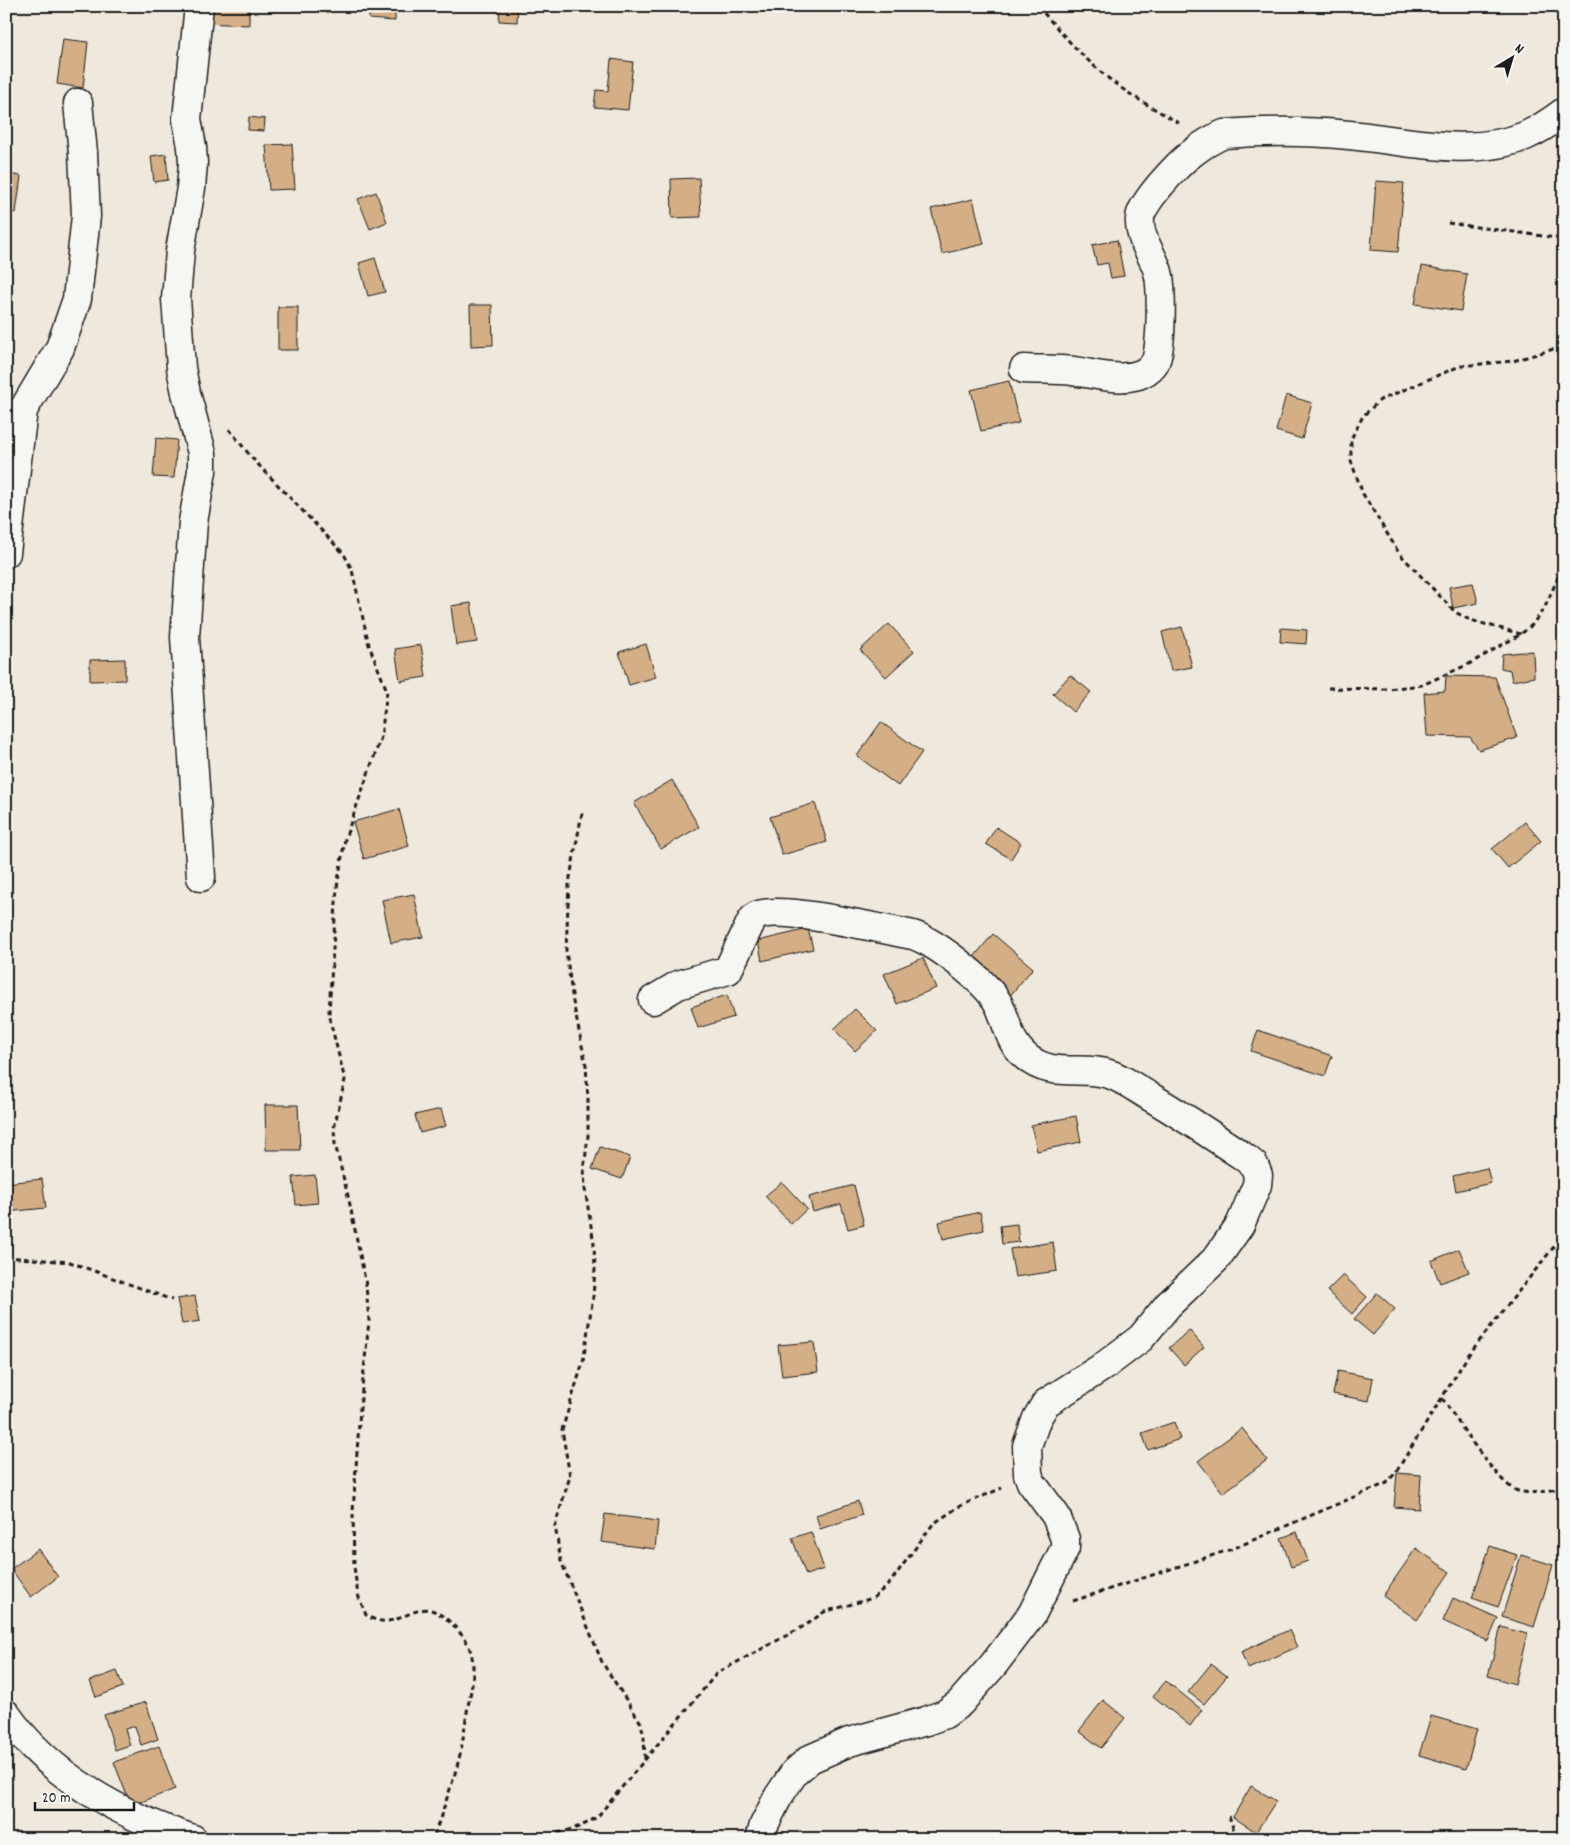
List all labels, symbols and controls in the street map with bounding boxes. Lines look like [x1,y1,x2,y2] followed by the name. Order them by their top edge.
[1488,32,1538,82] north arrow
[1510,39,1528,59] text: N
[35,1780,134,1812] scale bar
[42,1788,70,1810] text: 20 m

